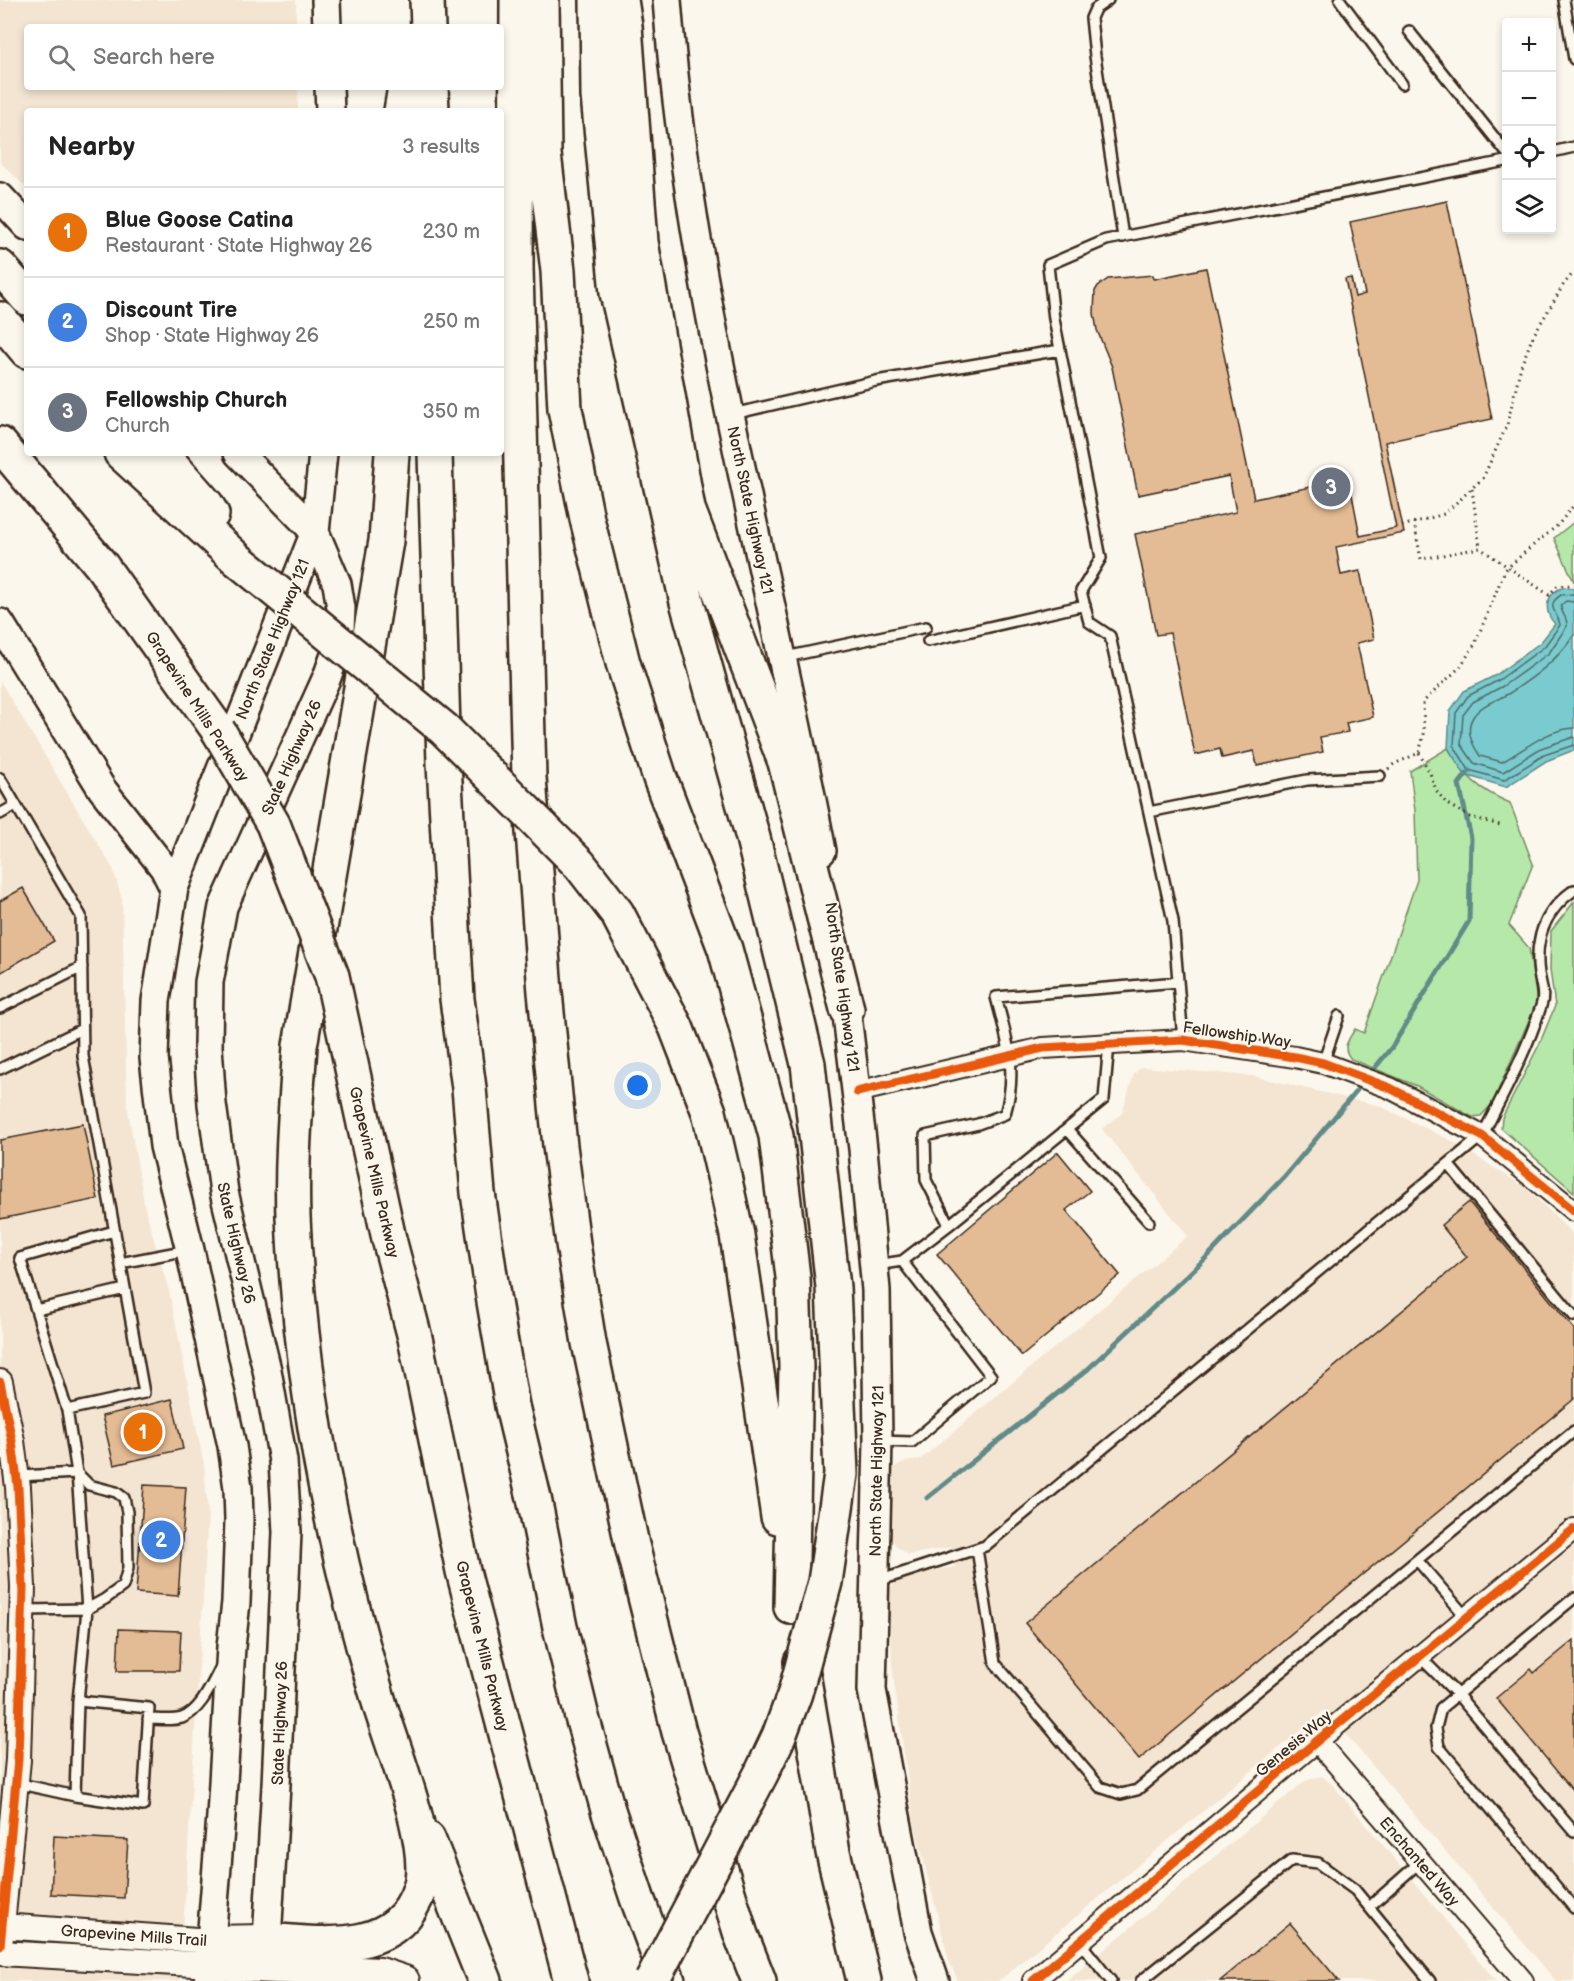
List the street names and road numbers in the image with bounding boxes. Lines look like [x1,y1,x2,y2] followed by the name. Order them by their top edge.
[722,424,777,596] street label: North State Highway 121
[232,557,314,723] street label: North State Highway 121
[141,628,253,786] street label: Grapevine Mills Parkway
[258,697,326,818] street label: State Highway 26
[820,901,863,1073] street label: North State Highway 121
[1182,1019,1293,1053] street label: Fellowship Way
[345,1085,403,1261] street label: Grapevine Mills Parkway
[212,1181,259,1306] street label: State Highway 26
[867,1385,888,1557] street label: North State Highway 121
[451,1559,512,1734] street label: Grapevine Mills Parkway
[269,1660,292,1785] street label: State Highway 26
[1252,1706,1336,1781] street label: Genesis Way
[1375,1814,1463,1911] street label: Enchanted Way
[60,1922,208,1951] street label: Grapevine Mills Trail

